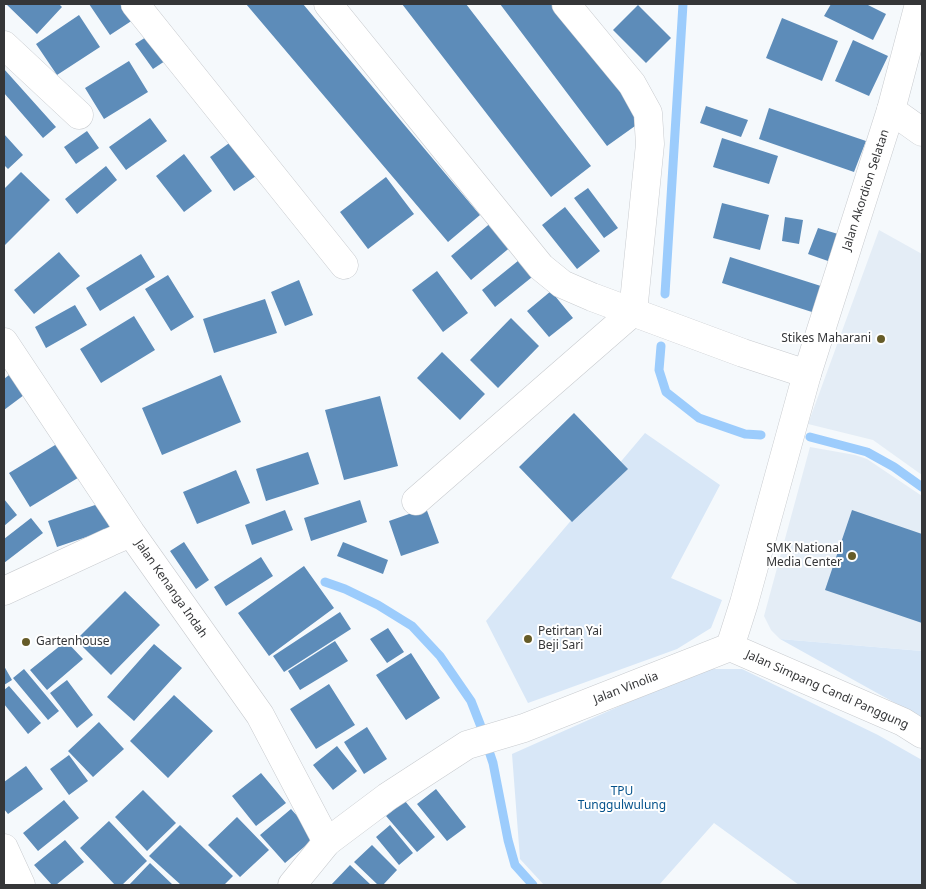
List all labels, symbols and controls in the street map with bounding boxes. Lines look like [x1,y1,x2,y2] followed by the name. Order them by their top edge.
[840,128,892,252] street label: Jalan Akordion Selatan
[781,332,871,346] place label: Stikes Maharani
[875,333,887,345] marker: Stikes Maharani
[132,537,210,641] street label: Jalan Kenanga Indah
[766,542,842,570] place label: SMK National Media Center
[846,550,858,562] marker: SMK National Media Center
[538,625,602,653] place label: Petirtan Yai Beji Sari
[522,633,534,645] marker: Petirtan Yai Beji Sari
[36,635,110,649] place label: Gartenhouse
[20,636,32,648] marker: Gartenhouse
[743,647,911,733] street label: Jalan Simpang Candi Panggung
[592,669,660,707] street label: Jalan Vinolia
[578,785,666,813] park label: TPU Tunggulwulung

